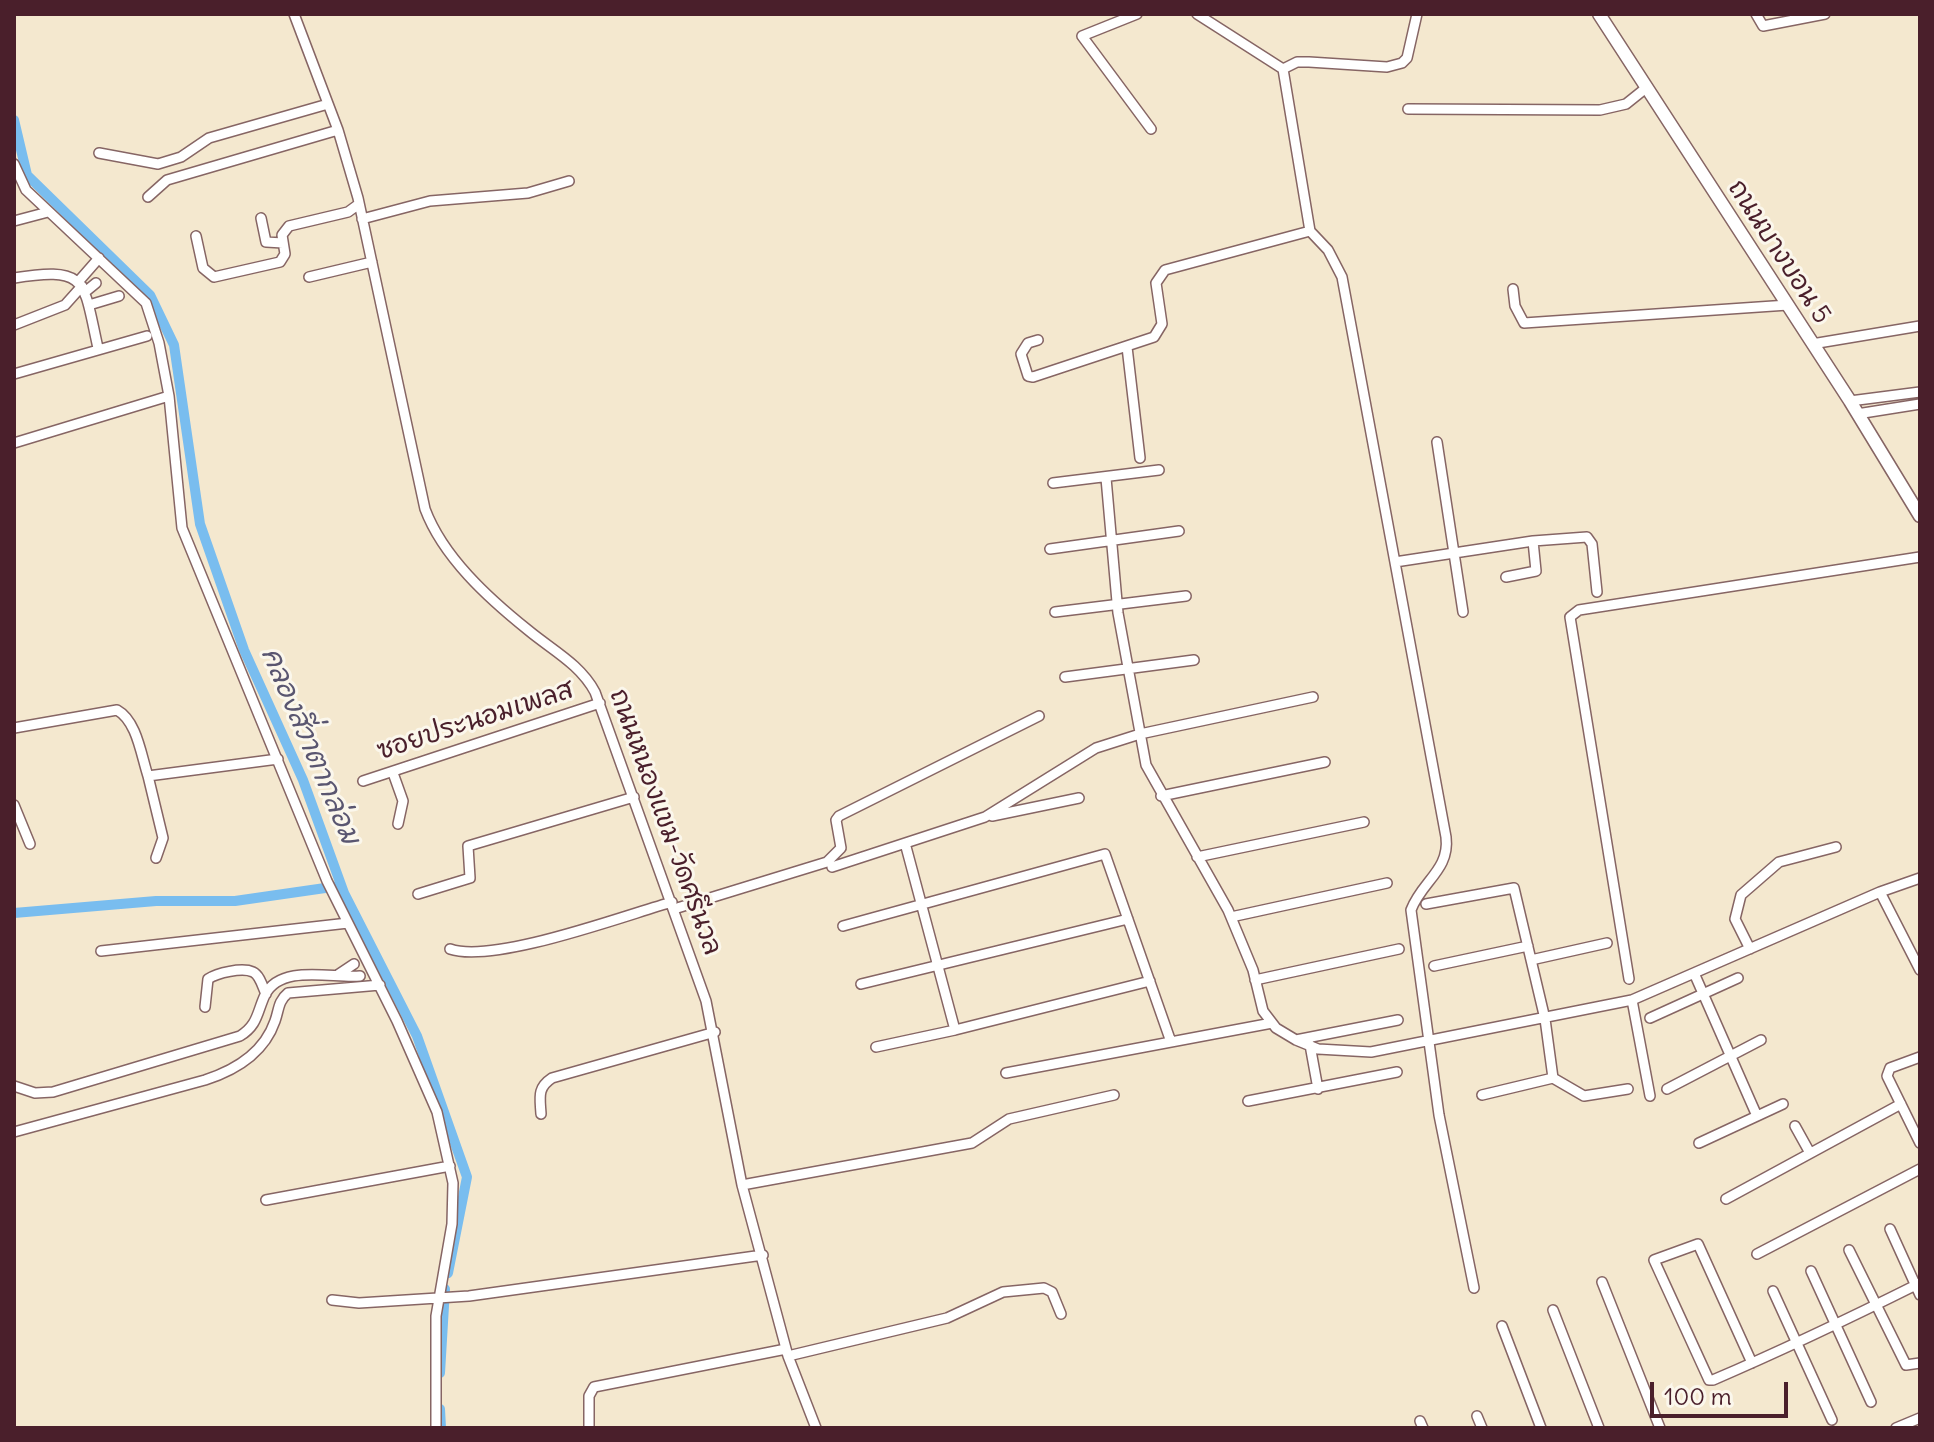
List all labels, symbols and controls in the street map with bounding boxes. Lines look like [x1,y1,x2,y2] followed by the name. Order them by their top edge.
[1721,174,1837,330] street label: ถนนบางบอน 5
[253,643,367,849] water label: คลองสี่วาตากล่อม
[373,675,577,767] street label: ซอยประนอมเพลส
[602,685,728,959] street label: ถนนหนองแขม-วัดศรีนวล
[1654,1366,1792,1416] scale bar
[1664,1381,1732,1411] text: 100 m

